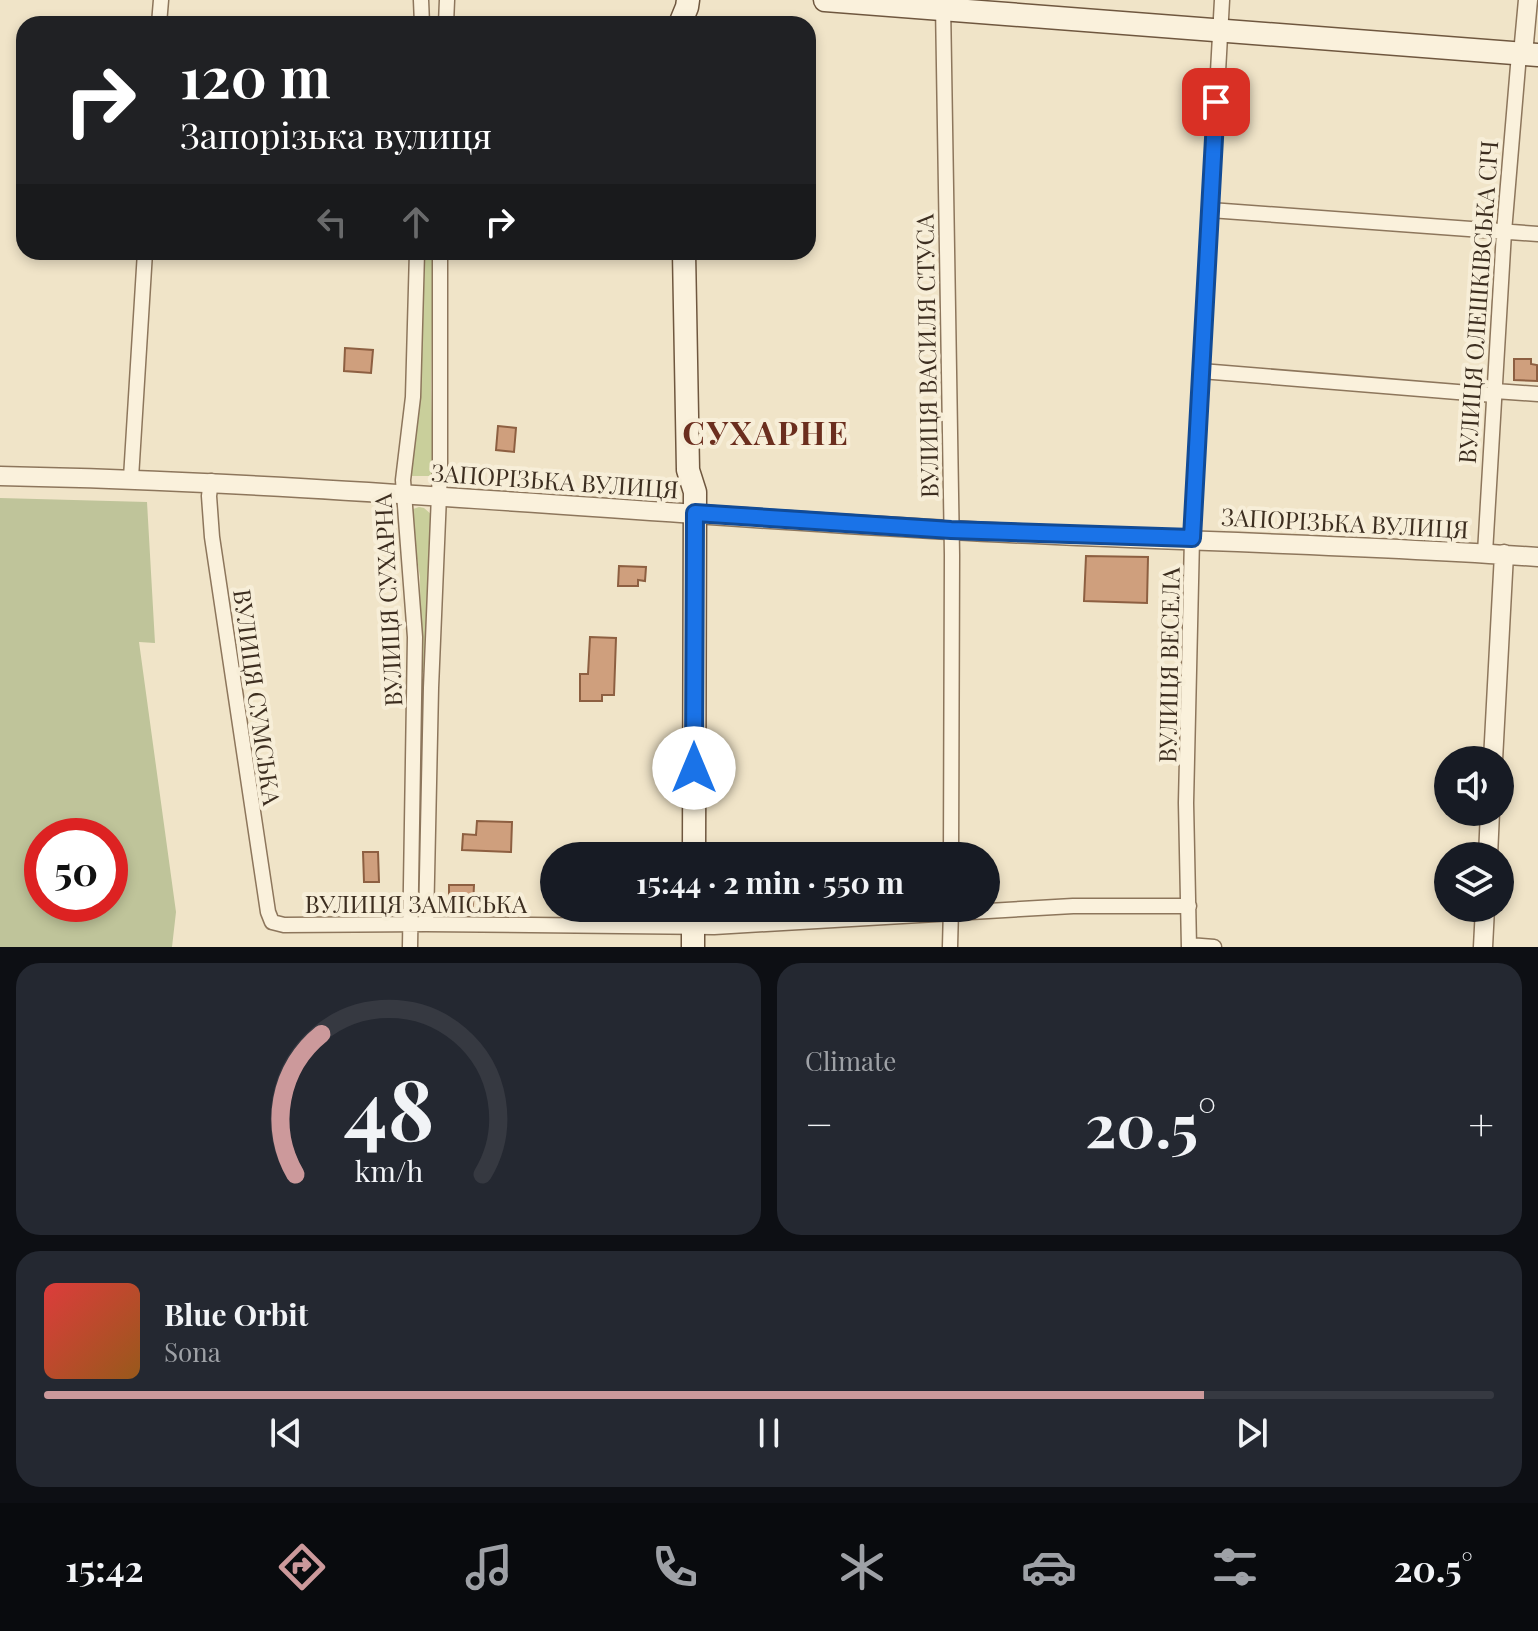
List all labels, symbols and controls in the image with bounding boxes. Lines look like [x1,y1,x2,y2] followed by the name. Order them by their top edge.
[180,38,331,113] text: 120 m
[48,48,152,152] icon: right
[1182,68,1250,136] pin
[1194,80,1238,124] icon: arrive
[180,110,492,158] text: Запорізька вулиця
[1450,139,1504,465] street label: ВУЛИЦЯ ОЛЕШКІВСЬКА СІЧ
[310,200,354,244] icon: left
[394,200,438,244] icon: ahead
[478,200,522,244] icon: right
[908,213,944,499] street label: ВУЛИЦЯ ВАСИЛЯ СТУСА
[682,410,850,453] district label: СУХАРНЕ
[430,455,680,505] street label: ЗАПОРІЗЬКА ВУЛИЦЯ
[365,492,409,707] street label: ВУЛИЦЯ СУХАРНА
[1220,500,1470,544] street label: ЗАПОРІЗЬКА ВУЛИЦЯ
[1150,566,1186,763] street label: ВУЛИЦЯ ВЕСЕЛА
[227,587,289,808] street label: ВУЛИЦЯ СУМСЬКА
[652,726,736,810] position arrow
[1434,746,1514,922] map controls
[1434,746,1514,826] button: sound
[24,818,128,922] speed limit sign: 50
[1434,842,1514,922] button: layers
[636,862,904,902] text: 15:44 · 2 min · 550 m
[305,887,528,919] street label: ВУЛИЦЯ ЗАМІСЬКА
[805,1043,896,1078] text: Climate
[343,1051,434,1162] text: 48
[1085,1083,1217,1163] text: 20.5°
[805,1093,833,1152] text: −
[1468,1093,1494,1152] text: +
[354,1151,423,1189] text: km/h
[164,1294,308,1334] text: Blue Orbit
[164,1334,221,1369] text: Sona
[264,1411,308,1455] icon: previous
[747,1411,791,1455] icon: pause
[1230,1411,1274,1455] icon: next
[274,1539,330,1595] icon: directions
[461,1539,517,1595] icon: music
[647,1539,703,1595] icon: phone
[834,1539,890,1595] icon: climate
[1021,1539,1077,1595] icon: car
[1207,1539,1263,1595] icon: filters
[65,1543,143,1591] text: 15:42
[1394,1543,1473,1591] text: 20.5°

